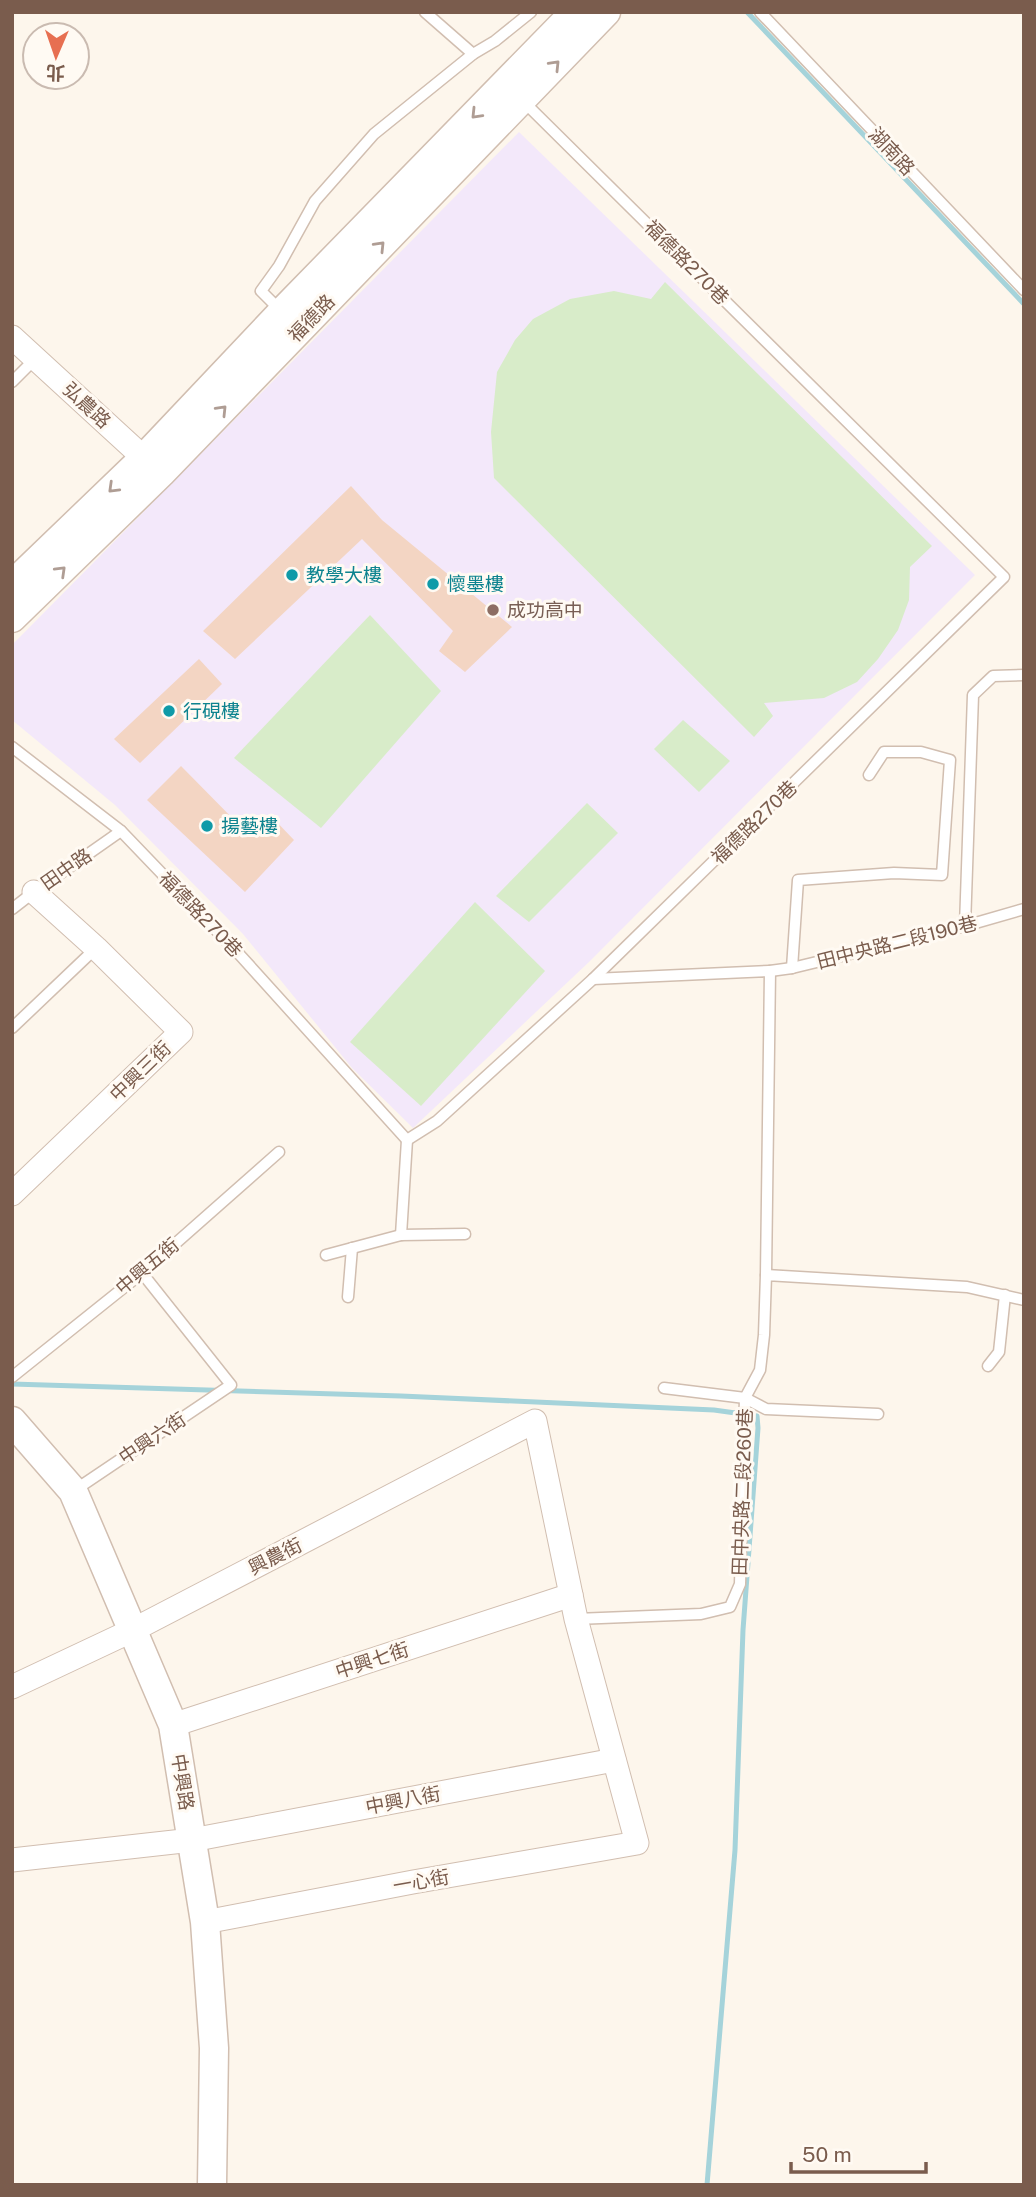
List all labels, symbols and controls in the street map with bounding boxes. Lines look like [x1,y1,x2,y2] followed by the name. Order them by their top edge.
[21,21,91,91] north arrow
[547,60,560,73] one-way arrow
[46,62,65,84] text: 北
[471,106,484,119] one-way arrow
[865,123,919,179] street label: 湖南路
[640,215,734,309] street label: 福德路270巷
[372,242,385,255] one-way arrow
[283,290,339,346] street label: 福德路
[59,378,115,432] street label: 弘農路
[214,406,226,418] one-way arrow
[108,479,121,492] one-way arrow
[306,564,382,586] place label: 教學大樓
[53,566,66,579] one-way arrow
[284,567,300,583] marker: 教學大樓
[447,573,504,595] place label: 懷墨樓
[425,576,441,592] marker: 懷墨樓
[507,599,583,621] place label: 成功高中
[485,602,501,618] marker: 成功高中
[183,700,240,722] place label: 行硯樓
[161,703,177,719] marker: 行硯樓
[707,776,801,868] street label: 福德路270巷
[221,815,278,837] place label: 揚藝樓
[199,818,215,834] marker: 揚藝樓
[36,844,96,894] street label: 田中路
[155,867,247,961] street label: 福德路270巷
[815,911,979,973] street label: 田中央路二段190巷
[105,1037,175,1105] street label: 中興三街
[111,1233,183,1299] street label: 中興五街
[114,1408,190,1468] street label: 中興六街
[728,1408,756,1576] street label: 田中央路二段260巷
[245,1533,305,1579] street label: 興農街
[332,1638,412,1682] street label: 中興七街
[168,1752,198,1812] street label: 中興路
[364,1782,442,1818] street label: 中興八街
[391,1865,451,1897] street label: 一心街
[791,2130,926,2174] scale bar
[802,2142,852,2167] text: 50 m

